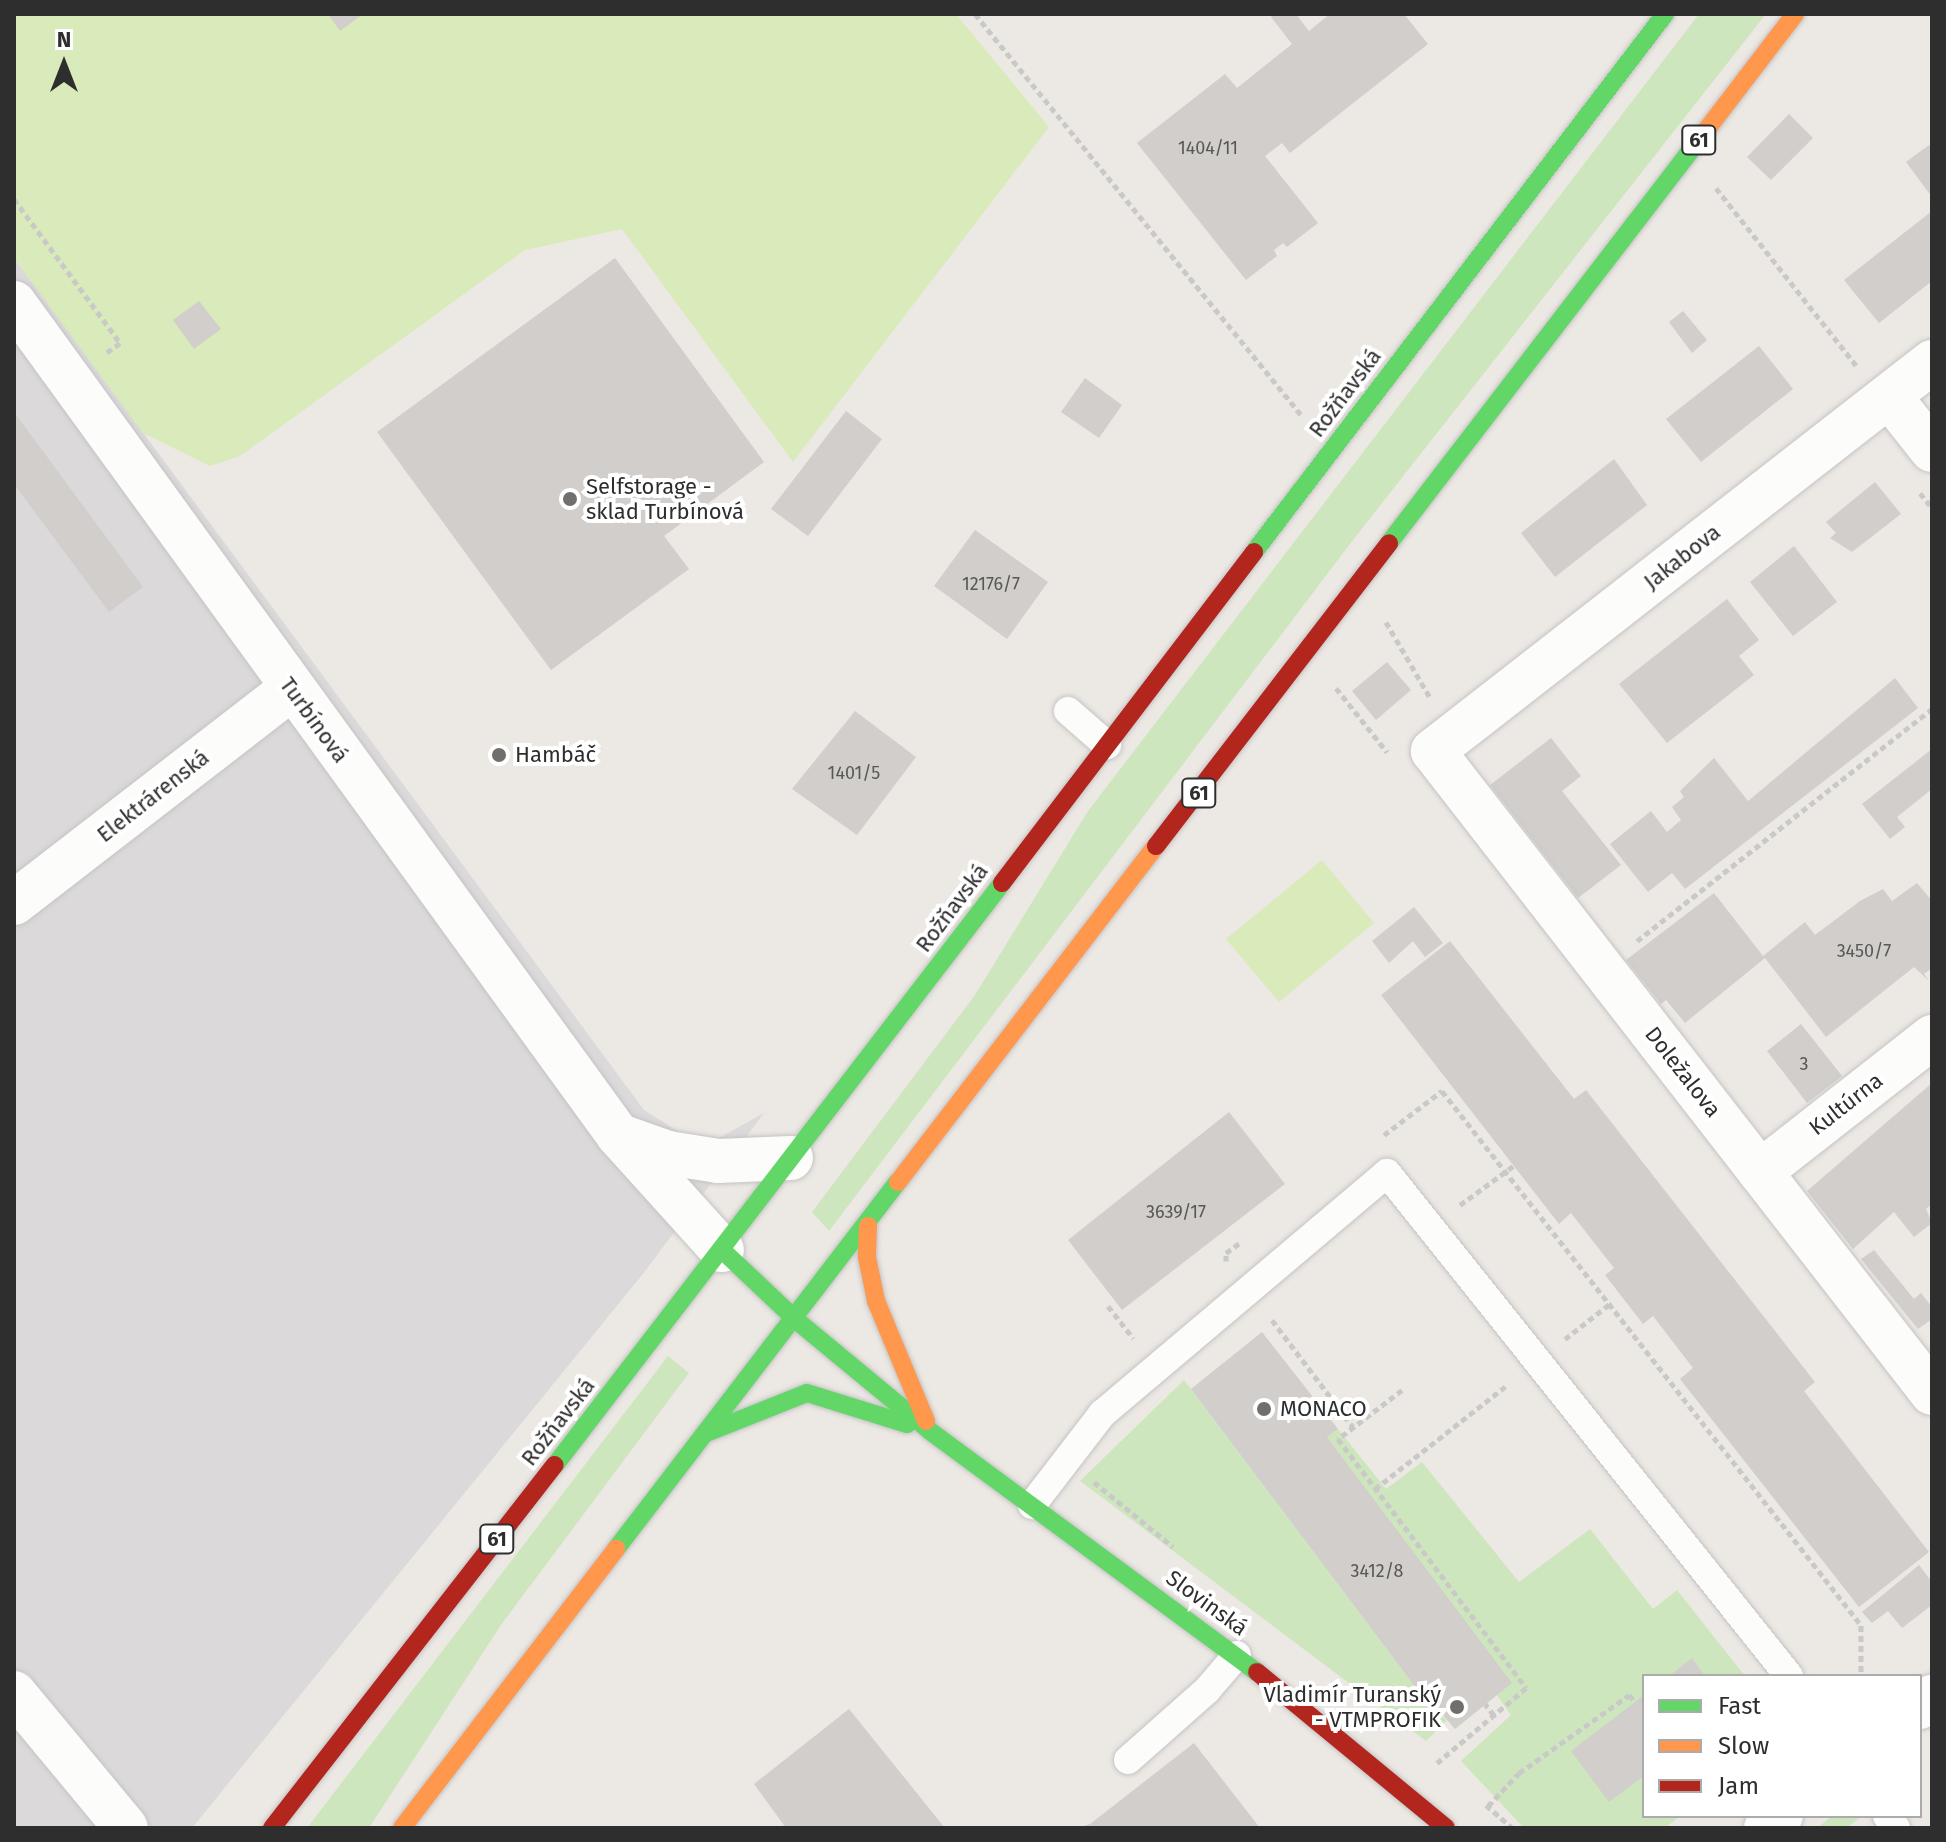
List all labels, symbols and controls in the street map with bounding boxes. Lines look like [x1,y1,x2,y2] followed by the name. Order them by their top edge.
[24,24,104,104] north arrow
[57,26,71,53] text: N
[1681,124,1717,156] road number: 61
[1178,137,1238,159] house number: 1404/11
[1303,344,1387,442] street label: Rožňavská
[586,473,744,524] place label: Selfstorage - sklad Turbínová
[561,490,579,508] marker: Selfstorage - sklad Turbínová
[1638,519,1726,595] street label: Jakabova
[962,573,1020,595] house number: 12176/7
[274,672,354,768] street label: Turbínová
[515,742,596,768] place label: Hambáč
[92,744,214,848] street label: Elektrárenská
[490,746,508,764] marker: Hambáč
[828,762,880,784] house number: 1401/5
[1181,777,1217,809] road number: 61
[910,859,994,957] street label: Rožňavská
[1837,940,1891,962] house number: 3450/7
[1639,1021,1727,1123] street label: Doležalova
[1800,1053,1808,1075] house number: 3
[1804,1067,1888,1141] street label: Kultúrna
[1146,1201,1206,1223] house number: 3639/17
[516,1373,600,1471] street label: Rožňavská
[1280,1396,1367,1422] place label: MONACO
[1255,1400,1273,1418] marker: MONACO
[479,1523,515,1555] road number: 61
[1351,1560,1403,1582] house number: 3412/8
[1161,1565,1253,1641] street label: Slovinská
[1642,1674,1922,1818] legend
[1263,1681,1441,1732] place label: Vladimír Turanský - VTMPROFIK
[1718,1692,1761,1720] text: Fast
[1448,1698,1466,1716] marker: Vladimír Turanský - VTMPROFIK
[1718,1732,1769,1760] text: Slow
[1718,1772,1759,1800] text: Jam

